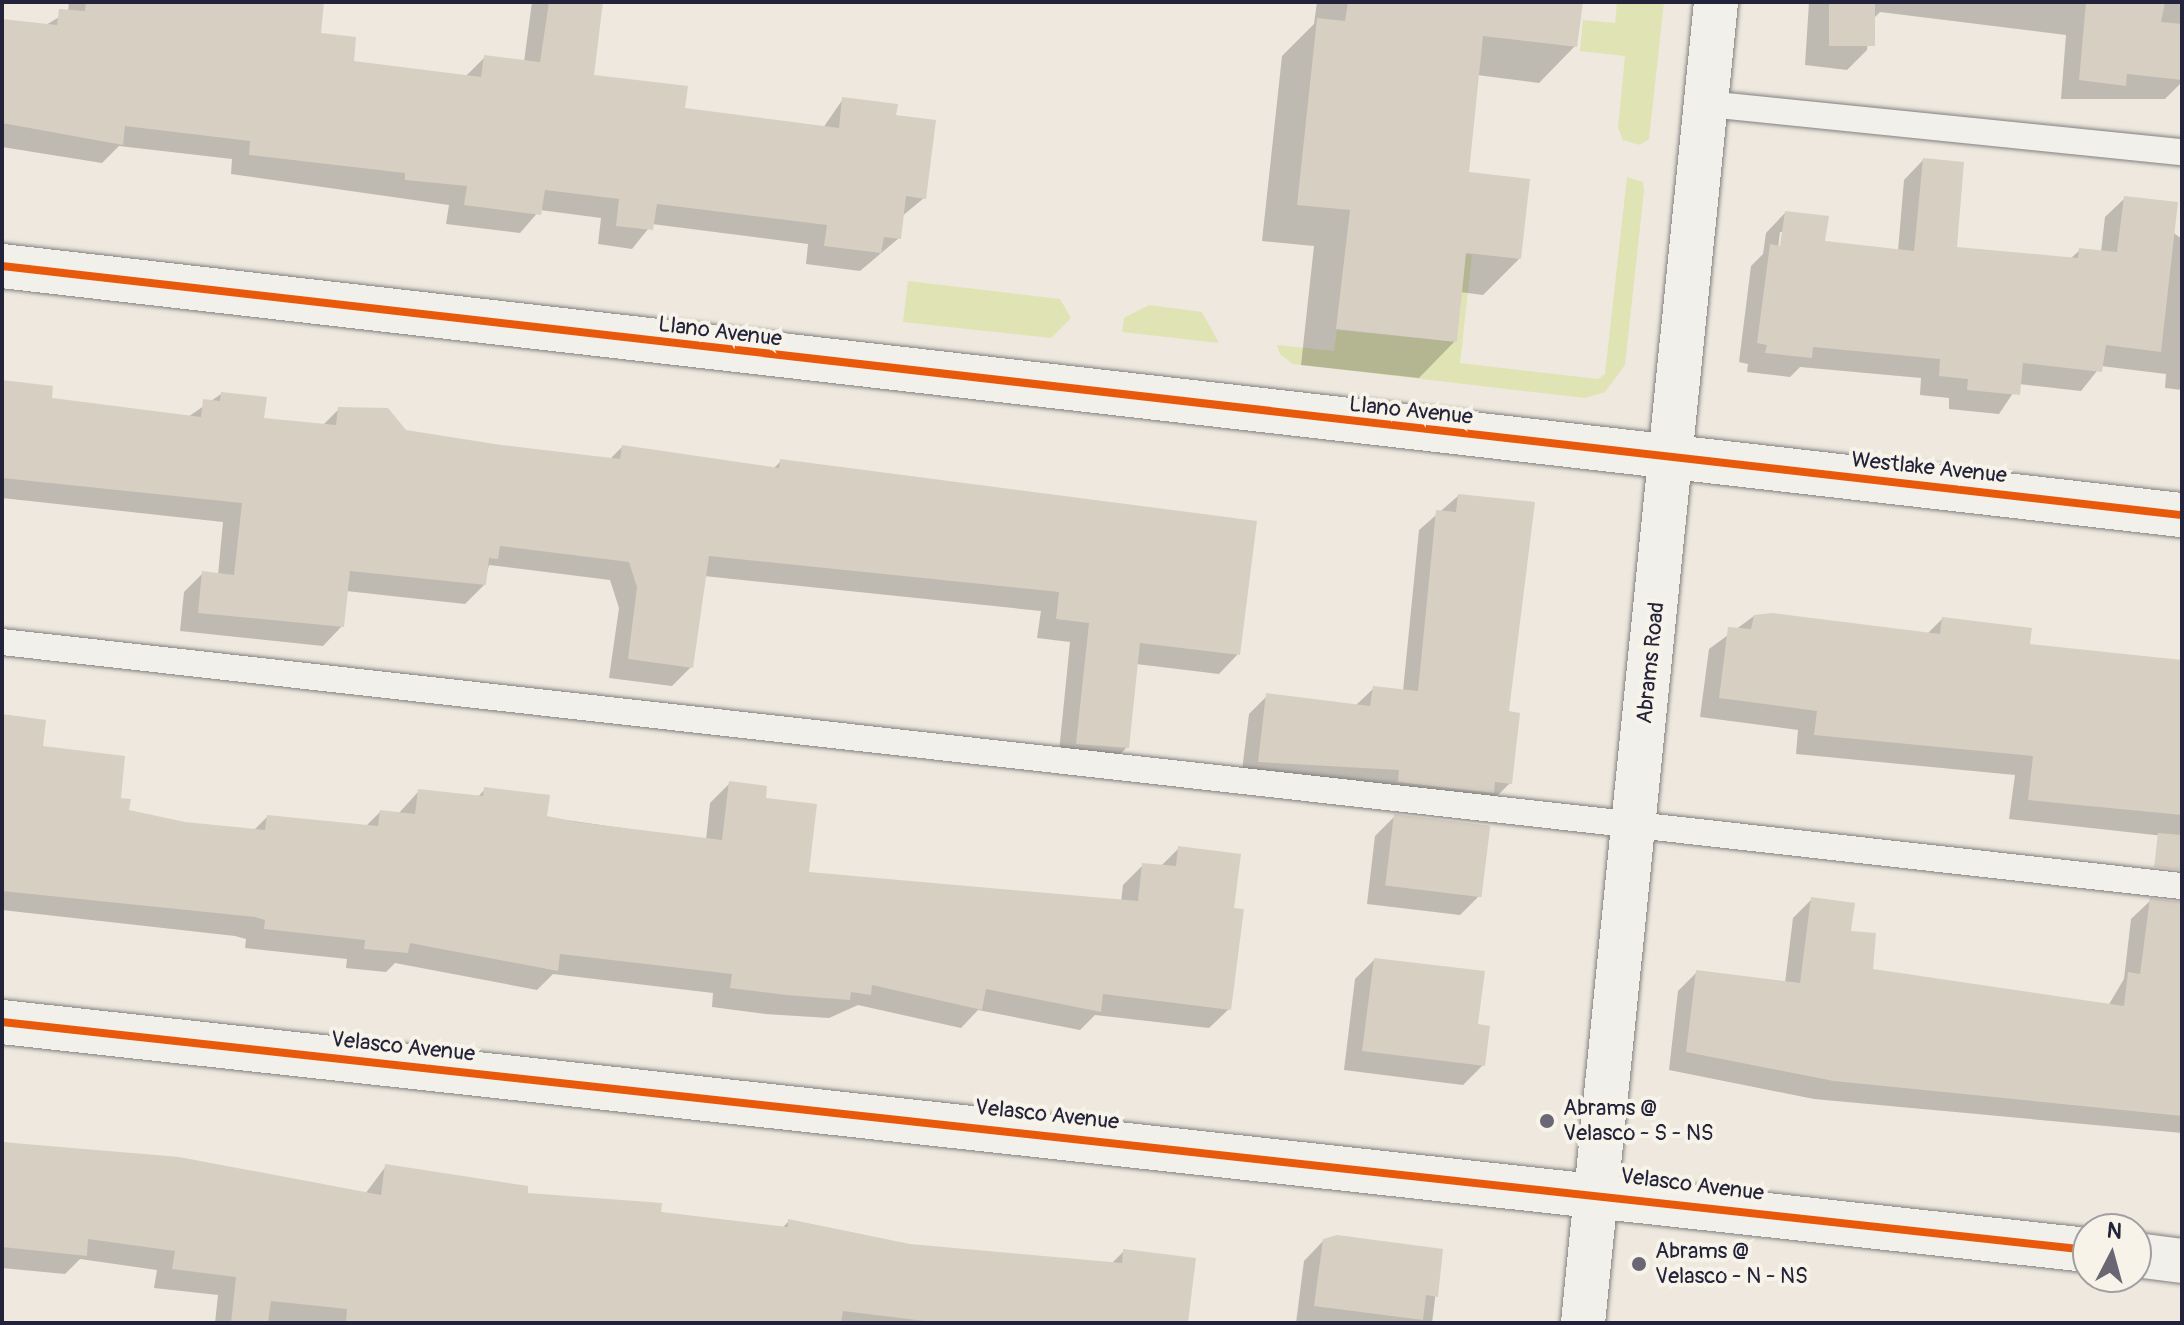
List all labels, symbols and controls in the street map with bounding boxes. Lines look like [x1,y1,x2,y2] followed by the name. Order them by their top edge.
[657,311,783,353] street label: Llano Avenue
[1348,391,1474,431] street label: Llano Avenue
[1850,447,2008,489] street label: Westlake Avenue
[1631,601,1671,725] street label: Abrams Road
[330,1026,476,1068] street label: Velasco Avenue
[974,1094,1120,1136] street label: Velasco Avenue
[1563,1095,1714,1146] place label: Abrams @ Velasco - S - NS
[1538,1112,1556,1130] marker: Abrams @ Velasco - S - NS
[1619,1163,1765,1207] street label: Velasco Avenue
[2072,1213,2152,1293] north arrow
[2105,1216,2123,1246] text: N
[1655,1238,1808,1290] place label: Abrams @ Velasco - N - NS
[1630,1255,1648,1273] marker: Abrams @ Velasco - N - NS

